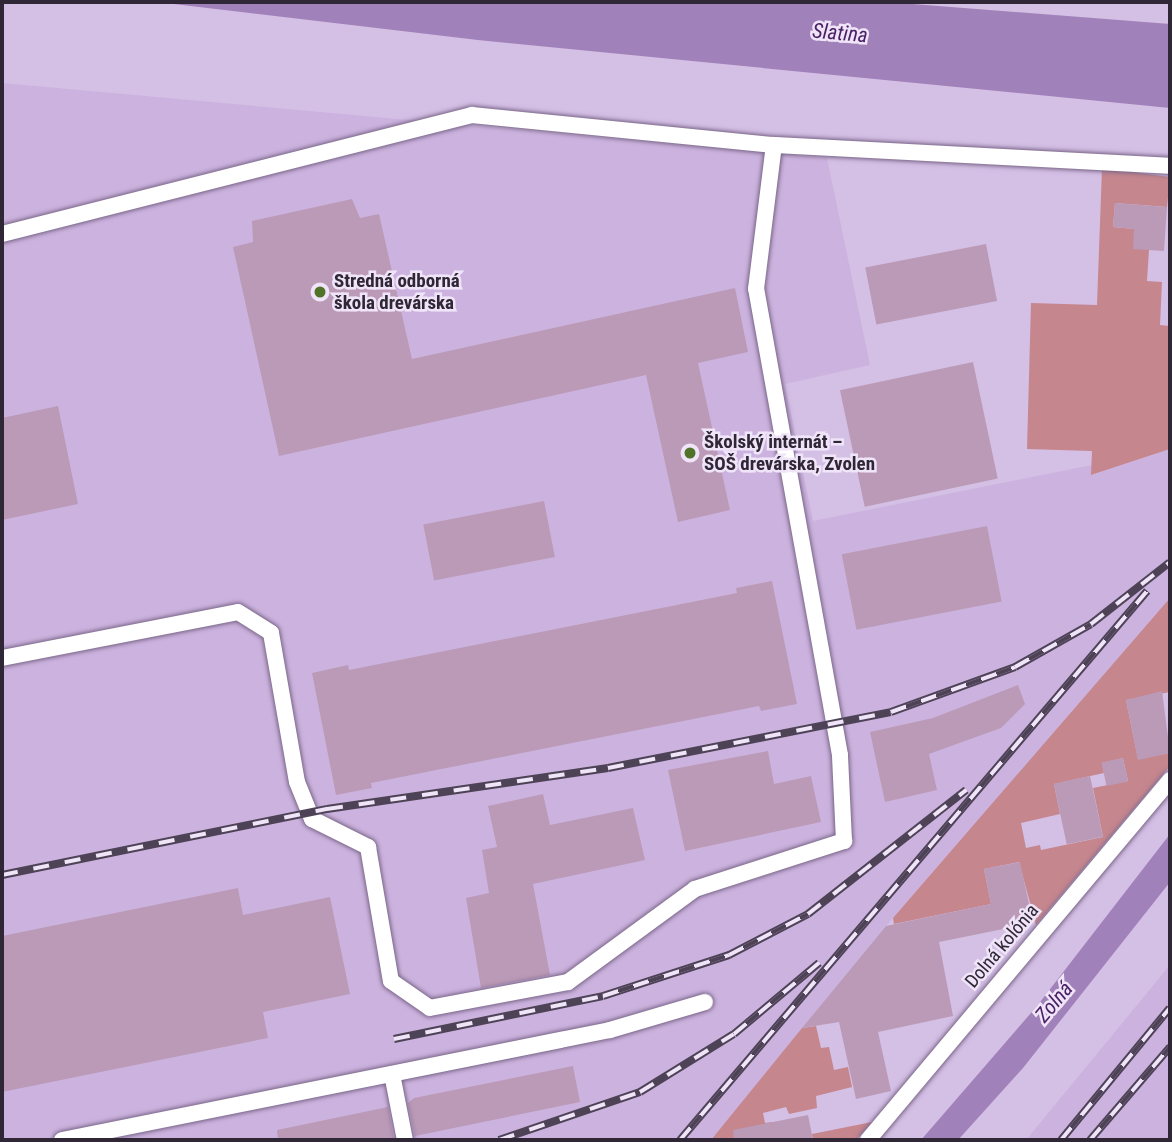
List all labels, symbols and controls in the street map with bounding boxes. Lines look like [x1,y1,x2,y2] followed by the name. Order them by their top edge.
[811,18,869,48] water label: Slatina
[334,270,460,314] place label: Stredná odborná škola drevárska
[312,284,328,300] marker: Stredná odborná škola drevárska
[704,431,875,475] place label: Školský internát – SOŠ drevárska, Zvolen
[682,445,698,461] marker: Školský internát – SOŠ drevárska, Zvolen
[960,900,1044,992] street label: Dolná kolónia
[1030,977,1078,1027] water label: Zolná

